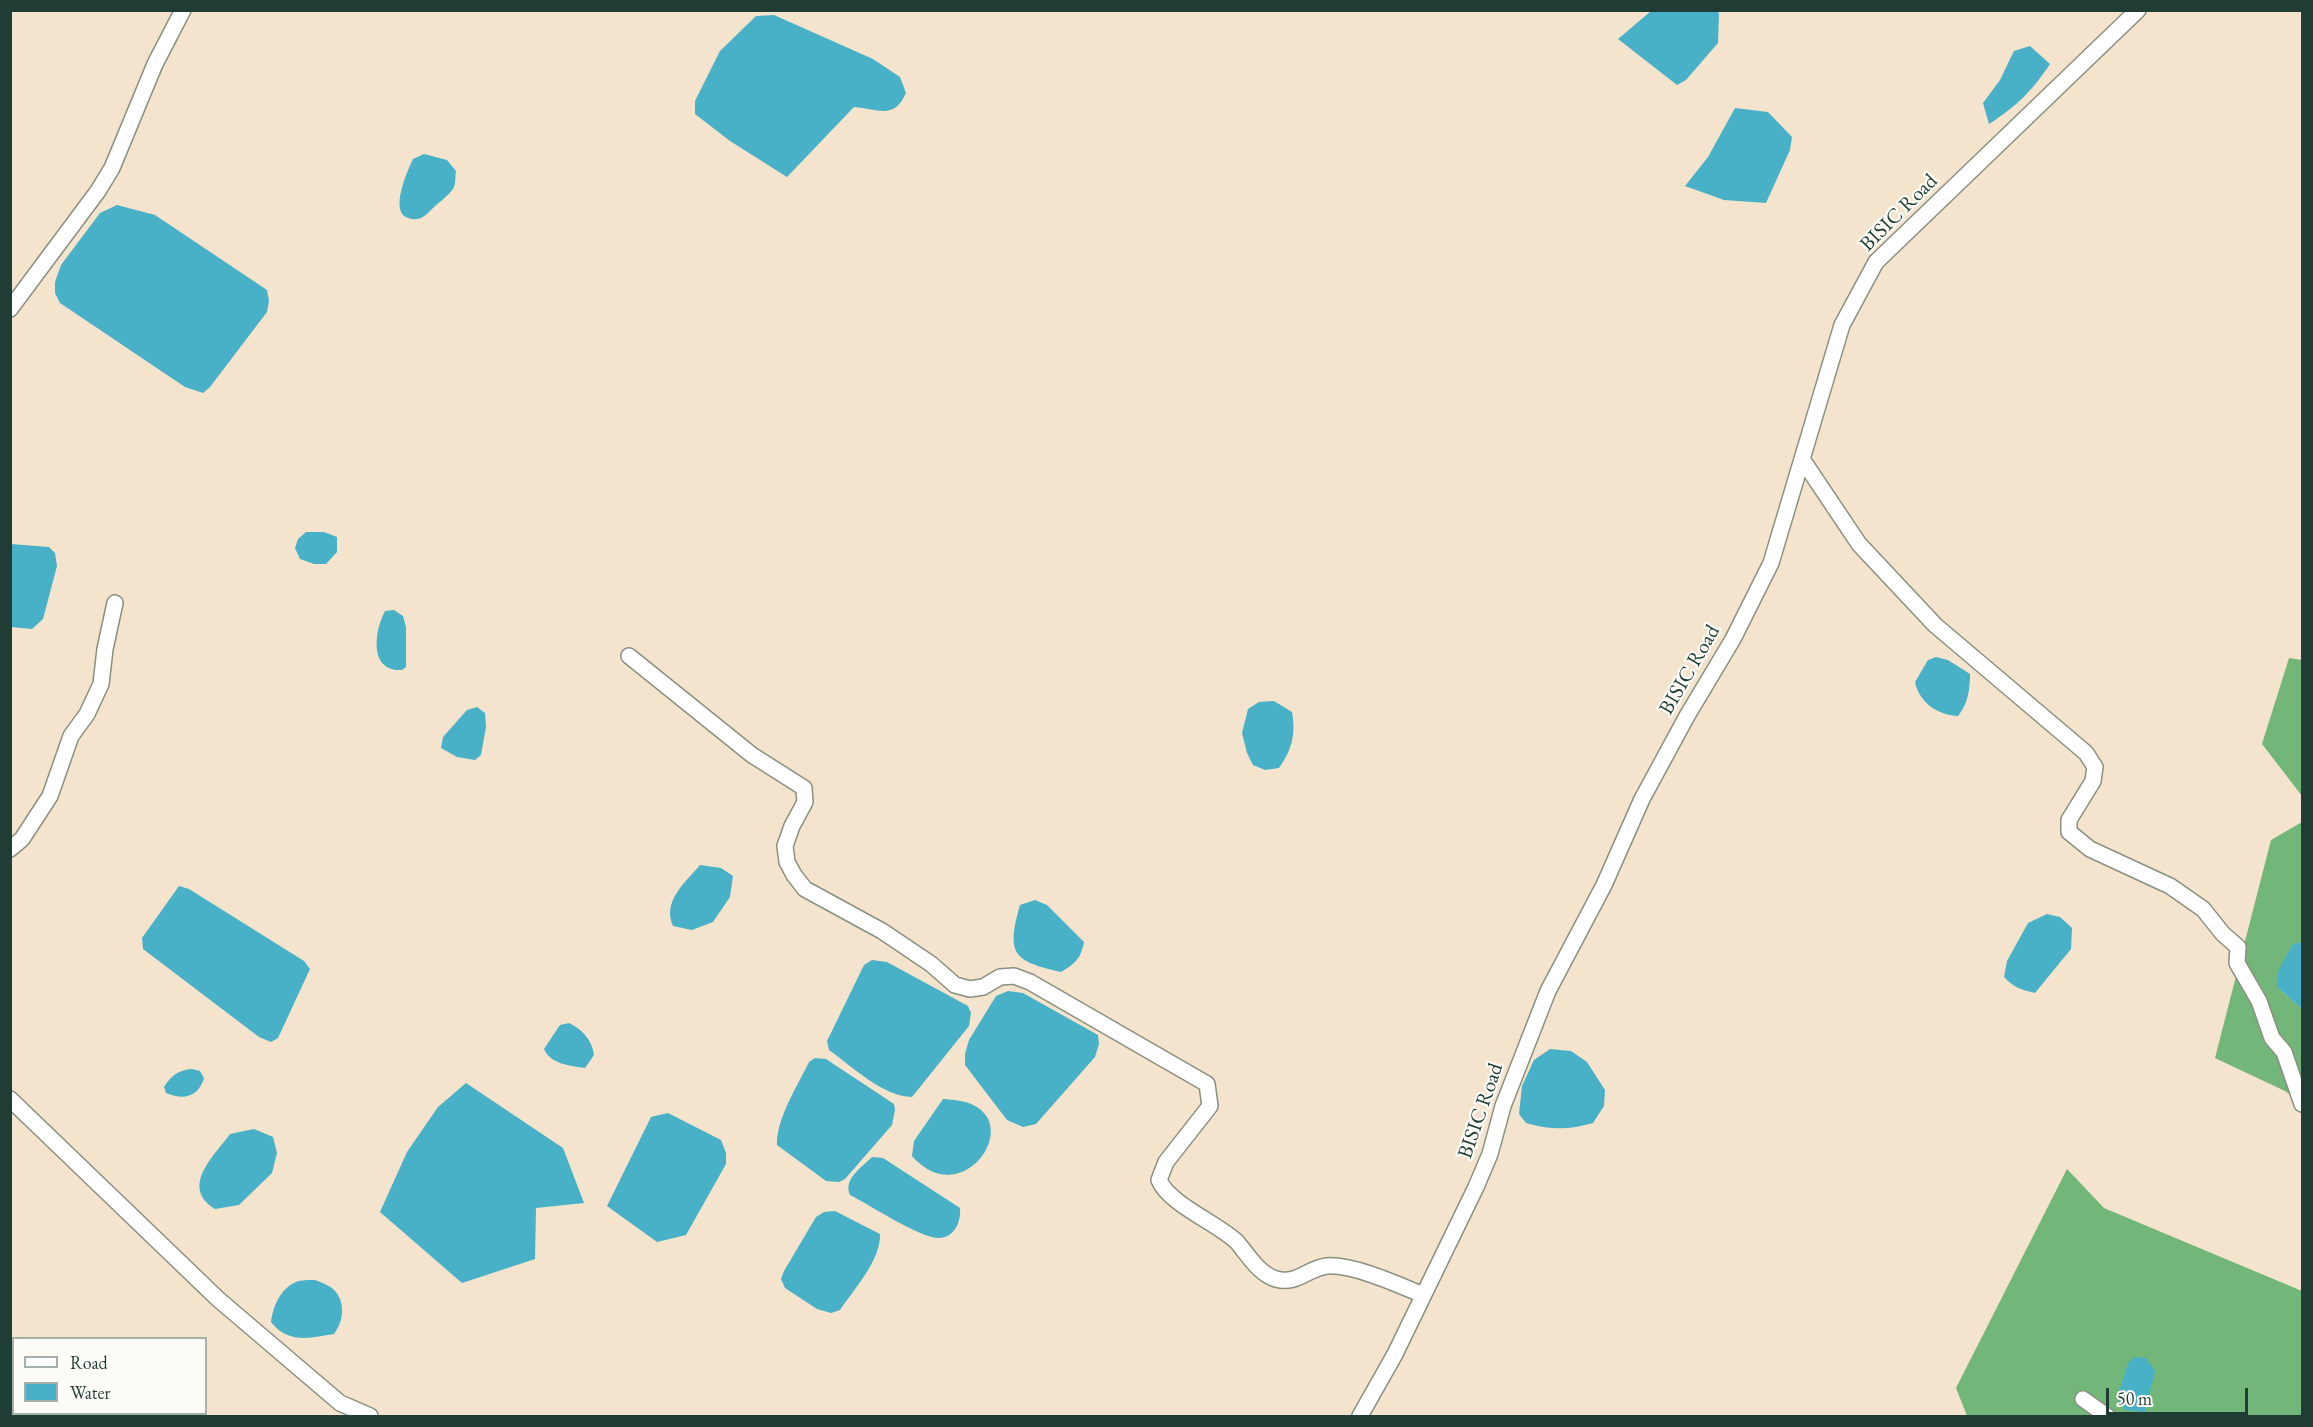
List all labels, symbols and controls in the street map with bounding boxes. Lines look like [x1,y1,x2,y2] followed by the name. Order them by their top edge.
[1855,169,1943,257] street label: BISIC Road
[1654,621,1726,719] street label: BISIC Road
[1453,1060,1509,1162] street label: BISIC Road
[12,1337,207,1415] legend
[70,1351,108,1374] text: Road
[2109,1376,2252,1414] scale bar
[70,1381,111,1404] text: Water
[2117,1387,2152,1410] text: 50 m

